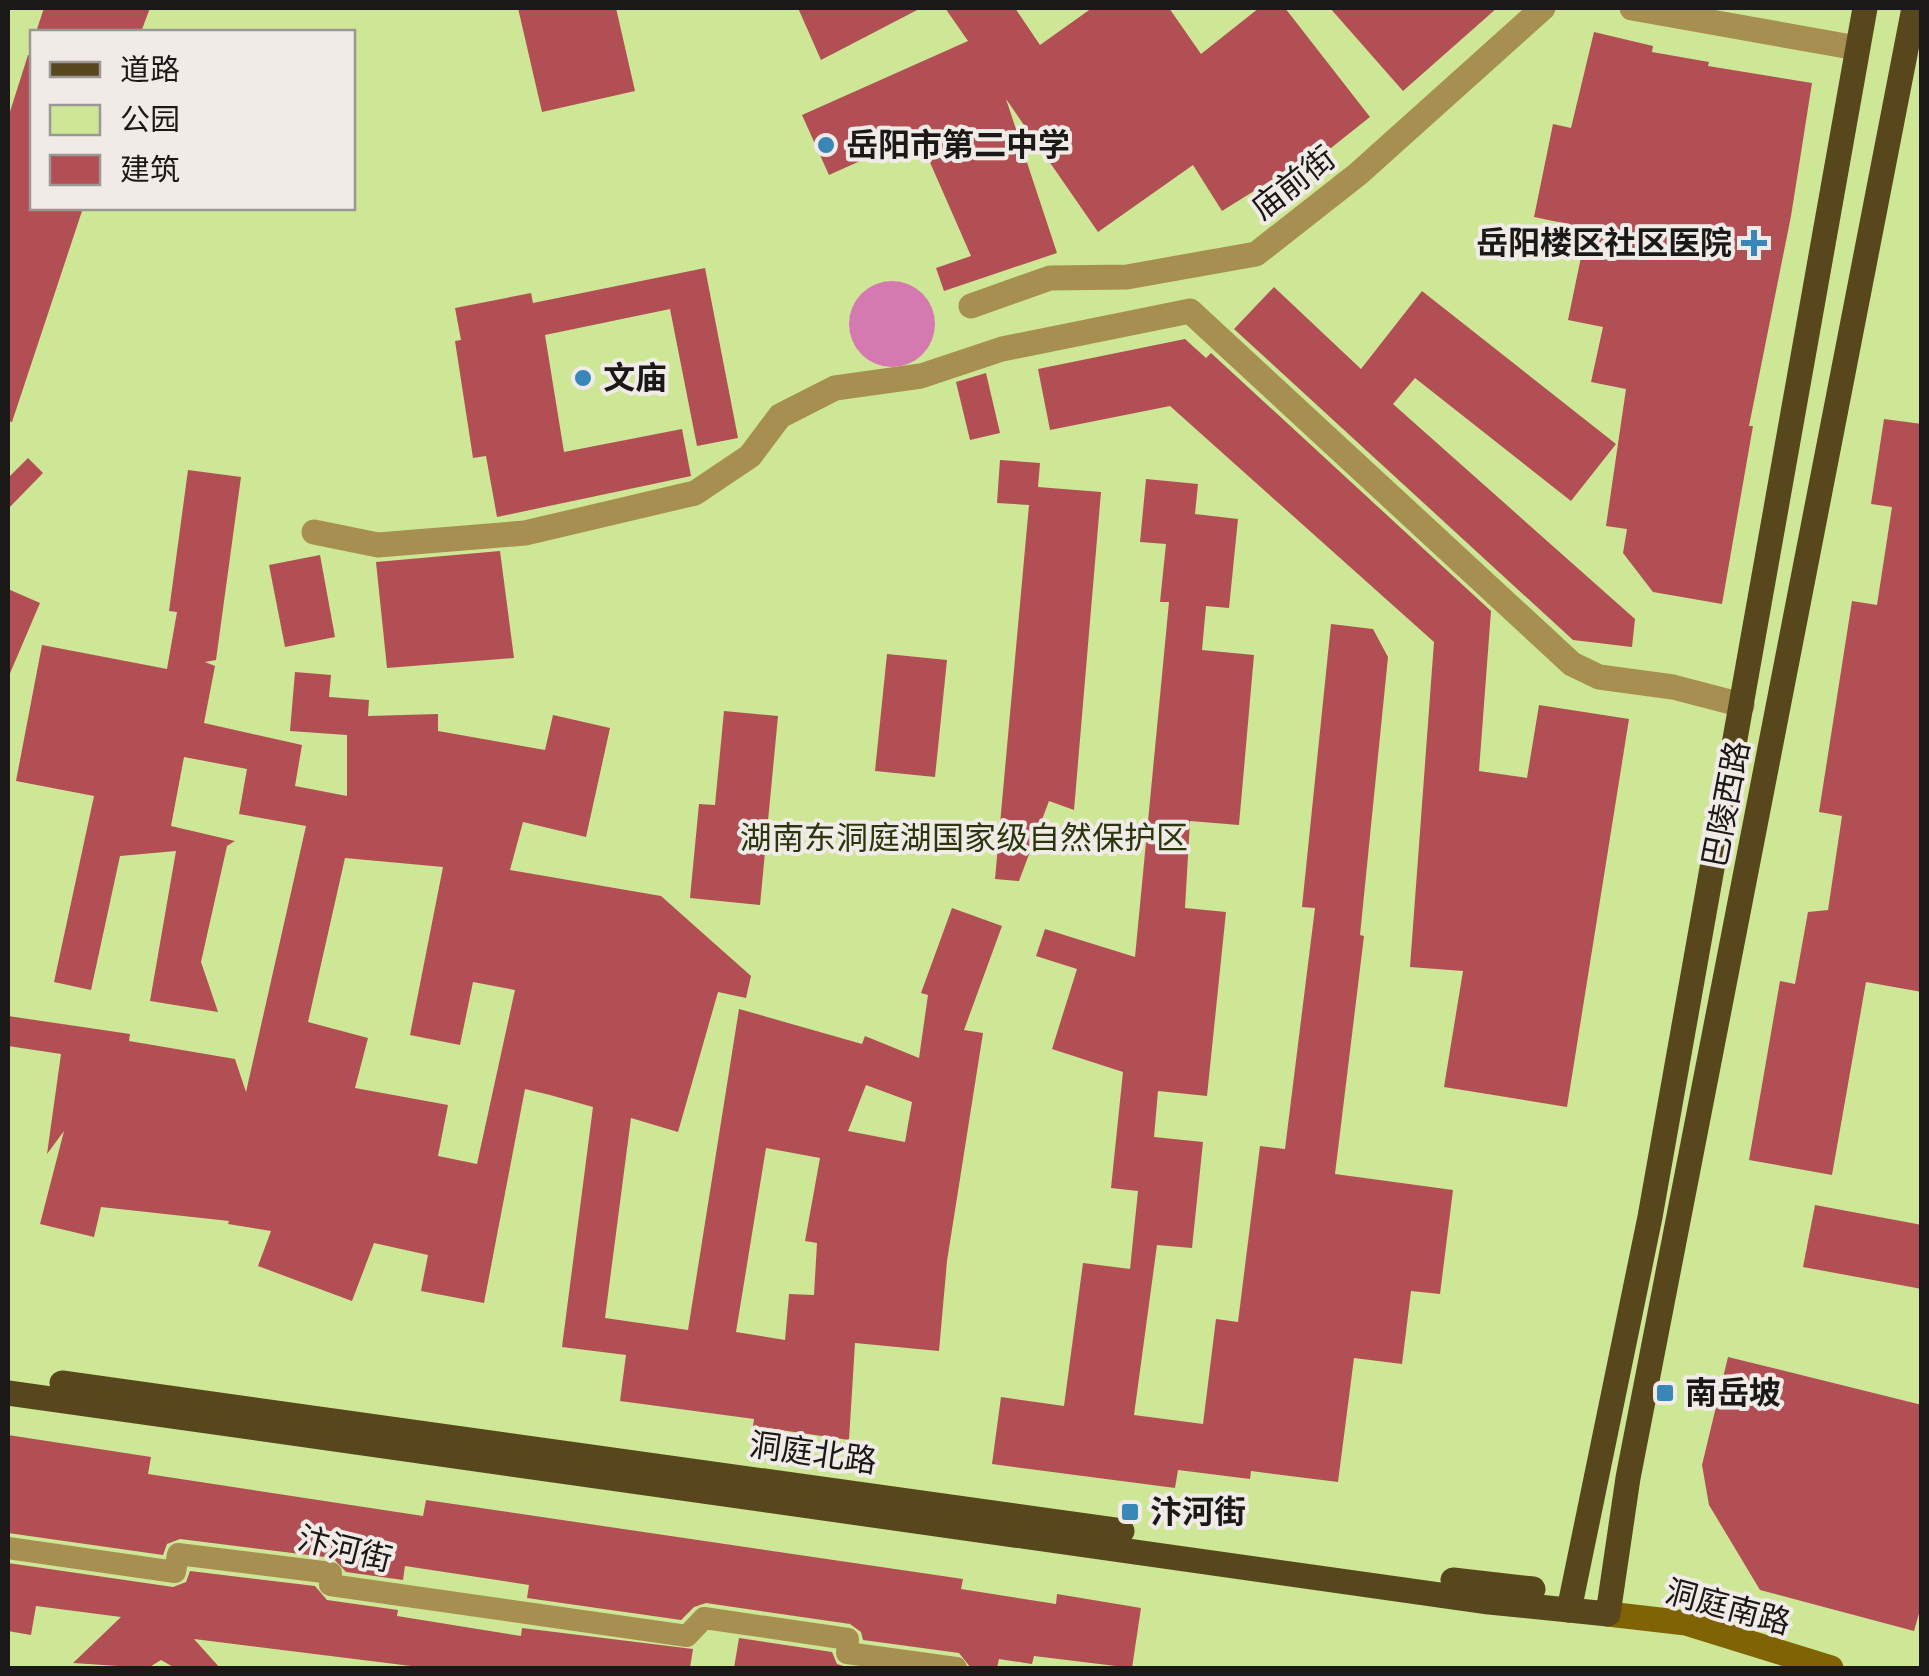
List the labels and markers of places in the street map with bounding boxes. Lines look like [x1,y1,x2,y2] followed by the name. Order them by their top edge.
[846,123,1070,165] place label: 岳阳市第二中学
[815,134,837,156] marker: 岳阳市第二中学
[1476,221,1732,263] place label: 岳阳楼区社区医院
[1741,230,1767,256] marker: 岳阳楼区社区医院
[603,356,667,398] place label: 文庙
[572,367,594,389] marker: 文庙
[1685,1371,1781,1413] place label: 南岳坡
[1654,1382,1676,1404] marker: 南岳坡
[1150,1490,1246,1532] place label: 汴河街
[1119,1501,1141,1523] marker: 汴河街

